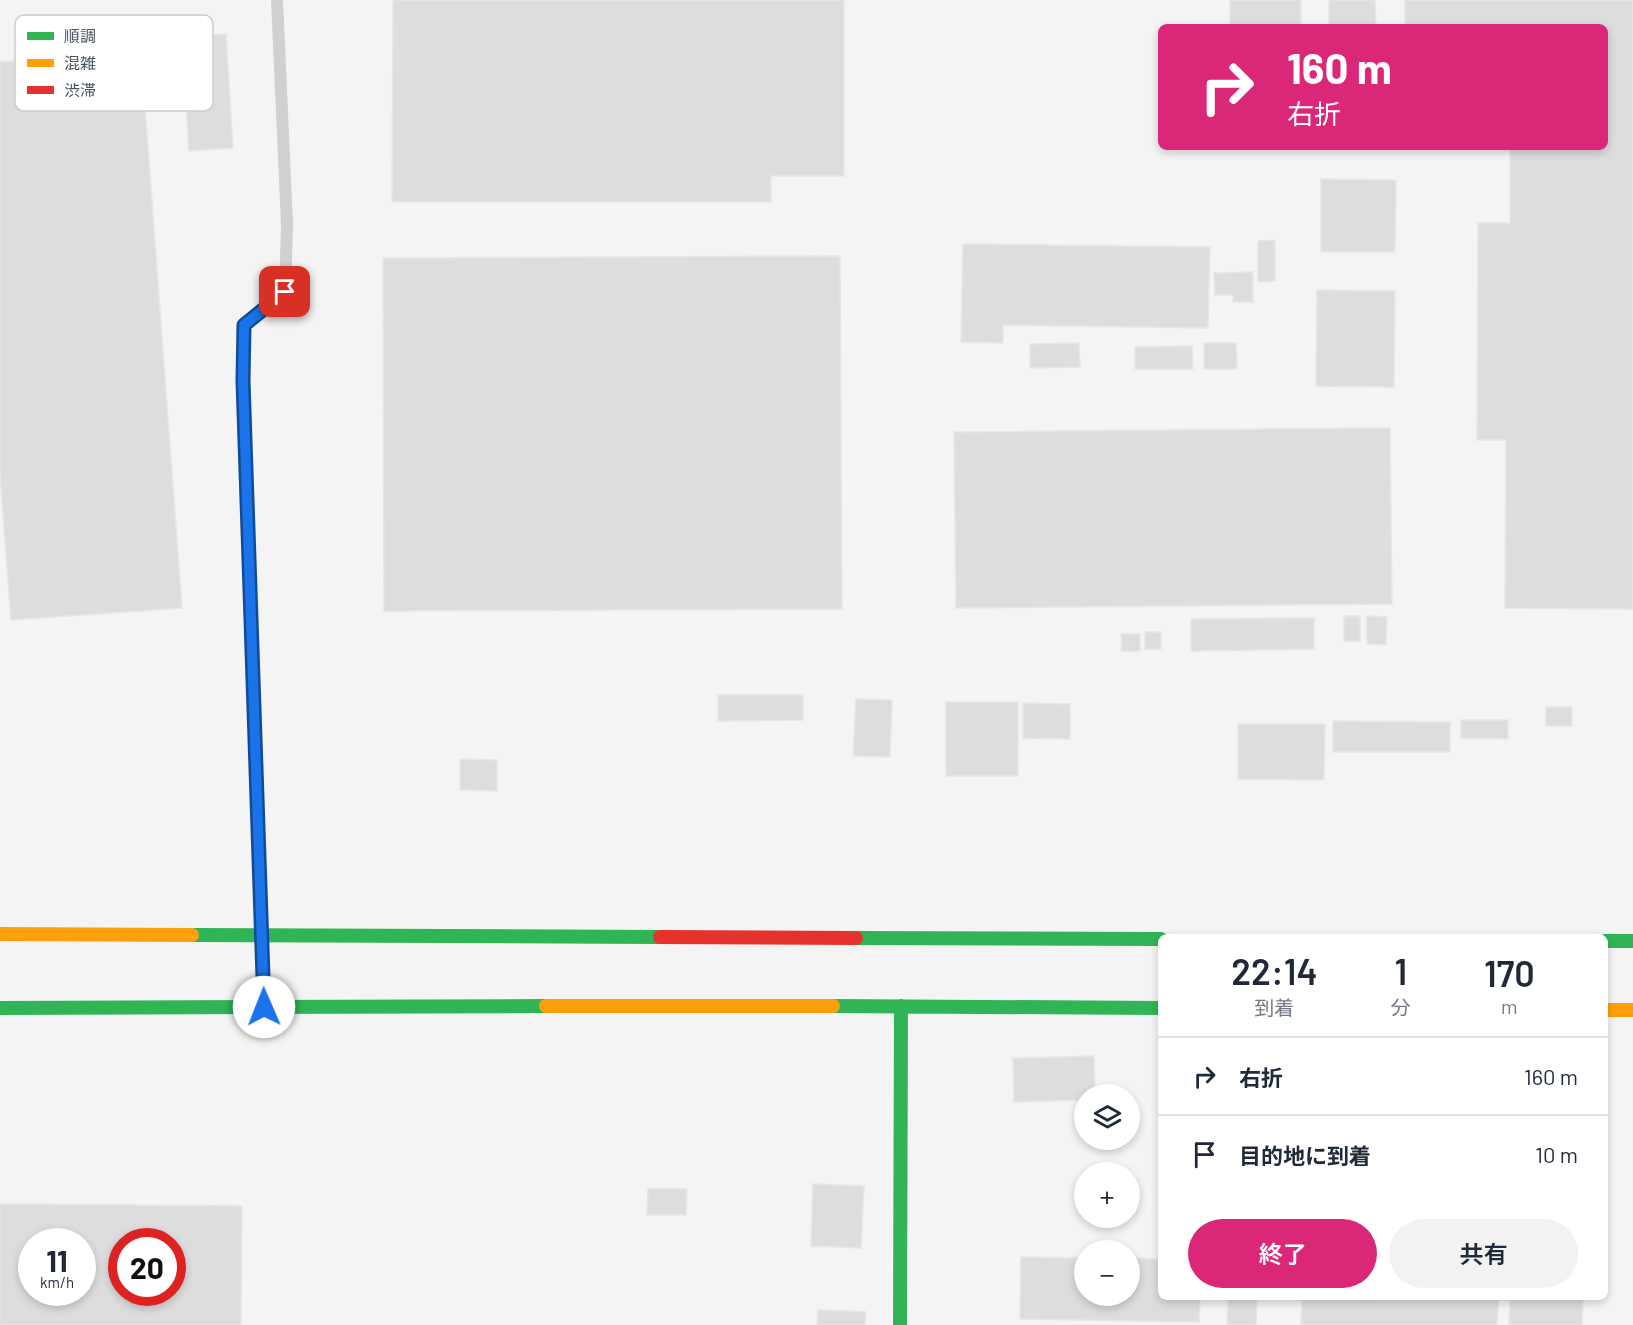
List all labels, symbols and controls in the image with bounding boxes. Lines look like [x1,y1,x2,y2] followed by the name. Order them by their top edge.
[15,15,213,111] legend
[64,26,96,45] text: 順調
[1287,42,1392,92] text: 160 m
[1188,48,1266,126] icon: right
[64,53,96,72] text: 混雑
[64,80,96,99] text: 渋滞
[1287,97,1341,129] text: 右折
[259,266,310,317] pin
[268,275,301,308] icon: arrive
[1231,949,1317,992] text: 22:14
[1394,949,1407,992] text: 1
[1484,951,1535,994] text: 170
[232,975,296,1039] position arrow
[1501,994,1518,1018] text: m
[1254,995,1294,1019] text: 到着
[1391,995,1411,1019] text: 分
[1188,1060,1221,1093] icon: right
[1524,1063,1578,1089] text: 160 m
[1239,1064,1283,1090] text: 右折
[1074,1084,1140,1306] map controls
[1074,1084,1140,1150] button: layers
[1188,1138,1221,1171] icon: arrive
[1535,1141,1578,1167] text: 10 m
[1239,1142,1371,1168] text: 目的地に到着
[1074,1162,1140,1228] button: +
[1188,1219,1377,1288] button: 終了
[1389,1219,1578,1288] button: 共有
[108,1228,186,1306] speed limit sign: 20
[1074,1240,1140,1306] button: −
[46,1242,68,1278] text: 11
[40,1273,74,1291] text: km/h

